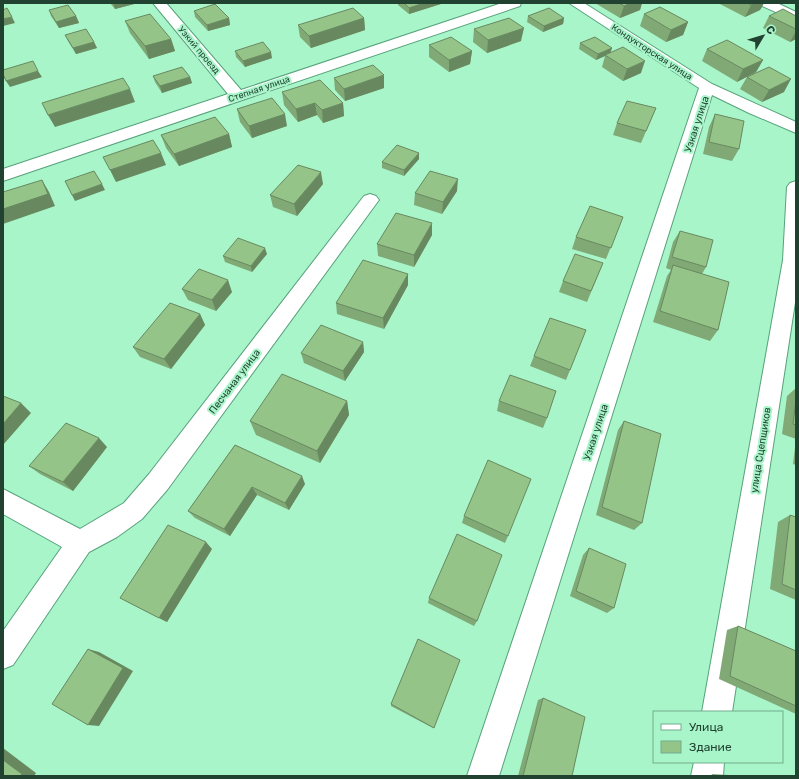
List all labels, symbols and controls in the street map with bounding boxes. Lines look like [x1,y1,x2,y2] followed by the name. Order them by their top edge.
[743,16,783,56] north arrow
[610,22,694,82] street label: Кондукторская улица
[763,23,778,37] text: С
[176,24,222,76] street label: Узкий проезд
[227,74,291,104] street label: Степная улица
[682,95,712,154] street label: Узкая улица
[207,347,263,416] street label: Песчаная улица
[581,403,611,462] street label: Узкая улица
[748,406,774,494] street label: улица Сцепщиков
[653,711,783,763] legend
[689,720,723,734] text: Улица
[689,740,732,754] text: Здание

